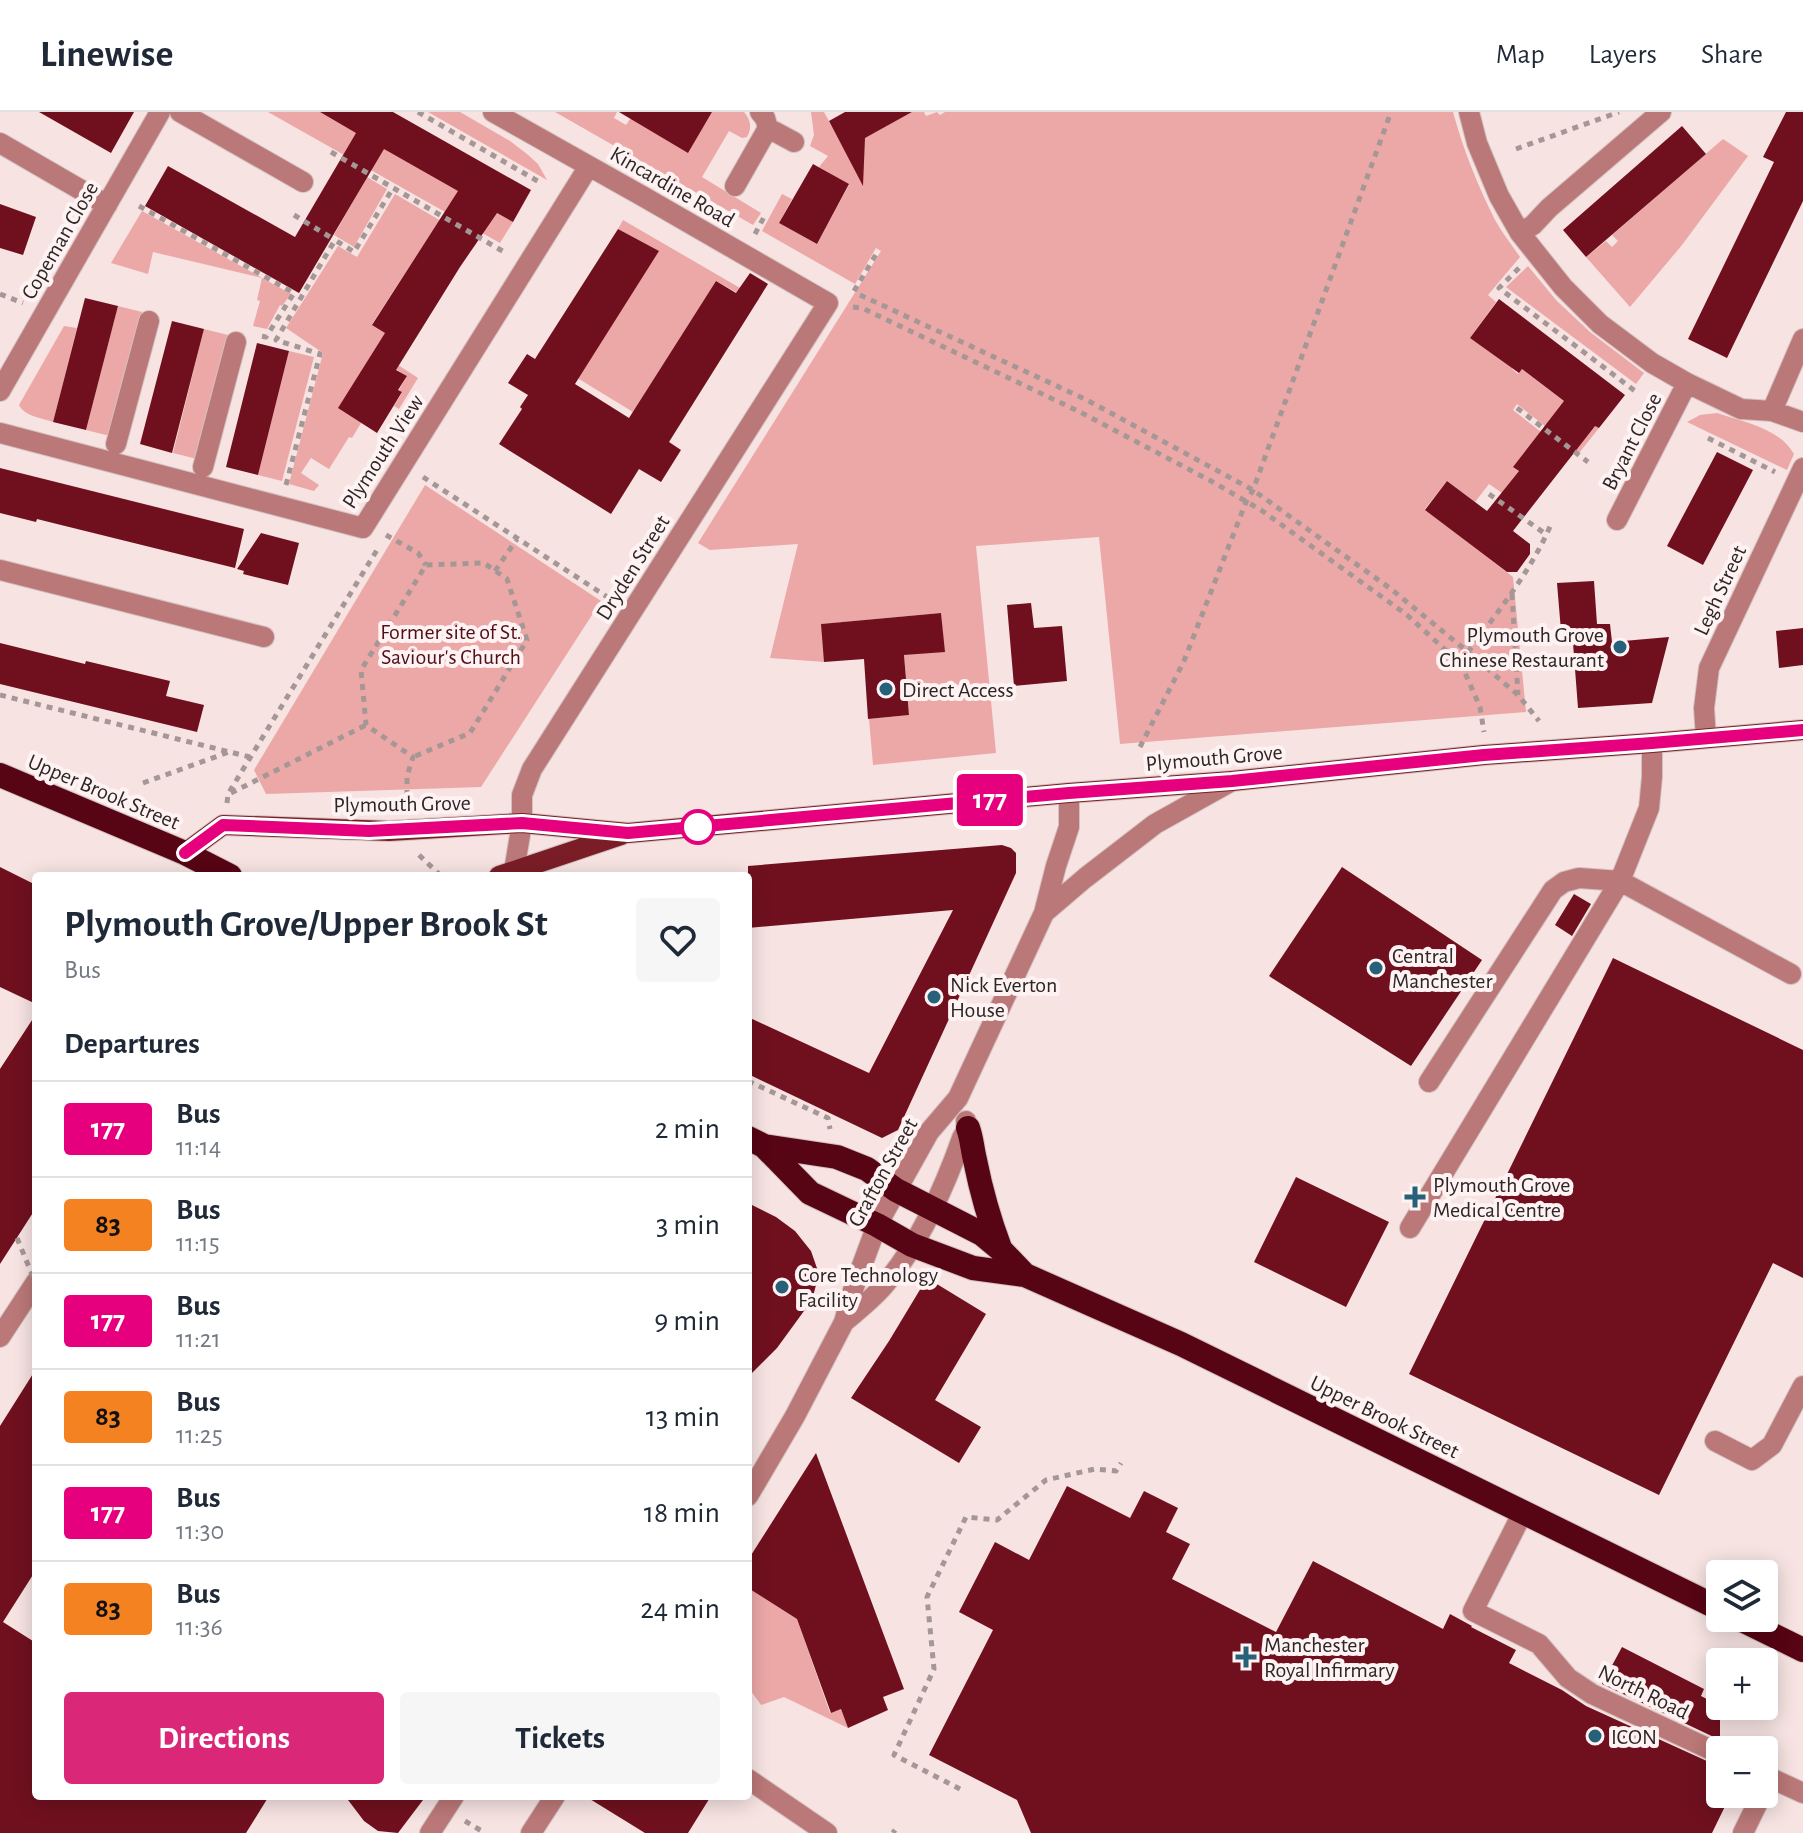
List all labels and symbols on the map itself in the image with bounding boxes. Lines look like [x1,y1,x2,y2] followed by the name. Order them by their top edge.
[607,142,738,231] street label: Kincardine Road
[17,178,102,303] street label: Copeman Close
[1598,389,1666,494] street label: Bryant Close
[338,391,428,512] street label: Plymouth View
[592,511,674,624] street label: Dryden Street
[1690,542,1750,639] street label: Legh Street
[380,621,522,668] park label: Former site of St. Saviour's Church
[1439,624,1604,671] place label: Plymouth Grove Chinese Restaurant
[1611,638,1629,656] marker: Plymouth Grove Chinese Restaurant
[902,679,1014,701] place label: Direct Access
[877,680,895,698] marker: Direct Access
[1145,741,1284,775] street label: Plymouth Grove
[25,750,183,834] street label: Upper Brook Street
[944,774,1036,826] line badge: 177
[333,792,471,816] street label: Plymouth Grove
[681,810,715,844] unlabelled marker
[1392,945,1493,992] place label: Central Manchester
[1367,959,1385,977] marker: Central Manchester
[950,974,1057,1021] place label: Nick Everton House
[925,988,943,1006] marker: Nick Everton House
[844,1114,922,1231] street label: Grafton Street
[1433,1174,1570,1221] place label: Plymouth Grove Medical Centre
[1404,1186,1426,1208] marker: Plymouth Grove Medical Centre
[798,1264,939,1311] place label: Core Technology Facility
[773,1278,791,1296] marker: Core Technology Facility
[1307,1371,1462,1462] street label: Upper Brook Street
[1264,1634,1395,1681] place label: Manchester Royal Infirmary
[1235,1646,1257,1668] marker: Manchester Royal Infirmary
[1595,1661,1692,1723] street label: North Road
[1611,1726,1657,1748] place label: ICON
[1586,1727,1604,1745] marker: ICON

